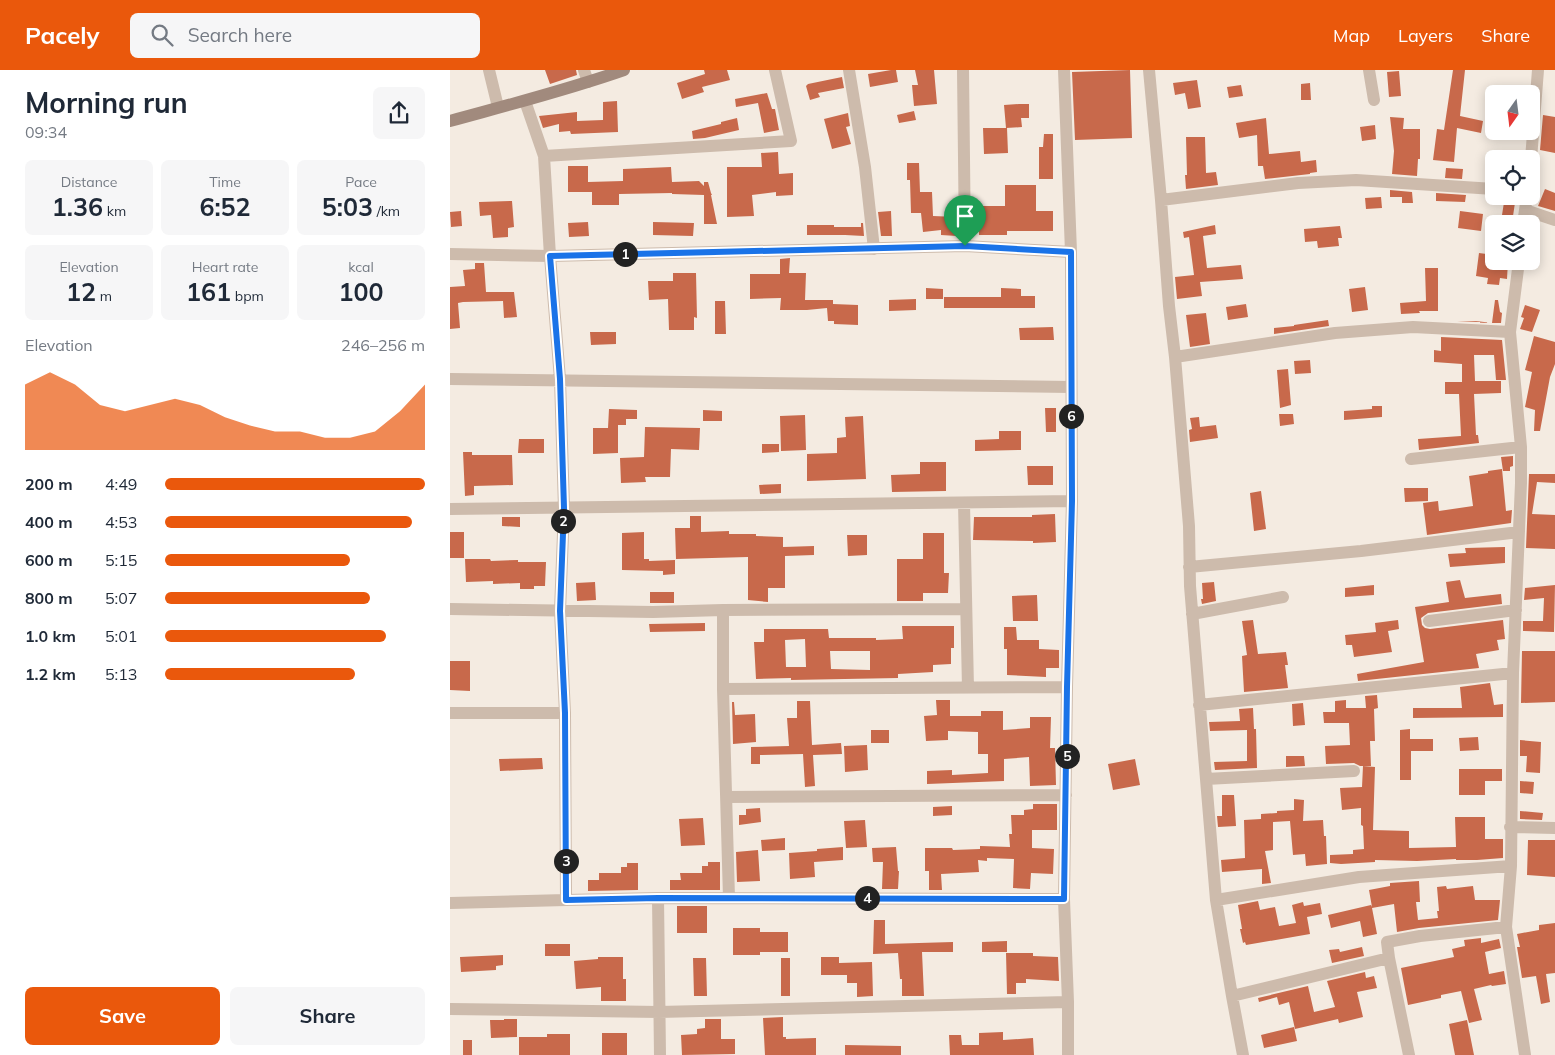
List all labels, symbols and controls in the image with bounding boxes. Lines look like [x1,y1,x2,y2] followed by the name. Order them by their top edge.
[130,13,480,58] search box
[25,20,100,50] text: Pacely
[148,21,176,49] icon: search
[188,23,292,47] text: Search here
[1333,24,1370,47] text: Map
[1398,24,1453,47] text: Layers
[1481,24,1530,47] text: Share
[25,85,188,120] text: Morning run
[1485,85,1540,140] north arrow
[1485,85,1540,270] map controls
[373,87,425,139] button: share
[25,122,67,142] text: 09:34
[1485,150,1540,205] button: locate
[61,173,117,191] text: Distance
[209,173,241,191] text: Time
[345,173,377,191] text: Pace
[52,191,103,222] text: 1.36
[199,191,251,222] text: 6:52
[322,191,373,222] text: 5:03
[944,195,986,246] pin
[103,202,126,220] text: km
[373,202,400,220] text: /km
[951,202,979,230] icon: arrive
[1485,215,1540,270] button: layers
[612,242,638,266] pin: 1
[621,245,630,263] text: 1
[59,258,119,276] text: Elevation
[192,258,258,276] text: Heart rate
[348,258,374,276] text: kcal
[66,276,96,307] text: 12
[186,276,231,307] text: 161
[338,276,384,307] text: 100
[96,287,112,305] text: m
[231,287,264,305] text: bpm
[25,335,93,355] text: Elevation
[341,335,425,355] text: 246–256 m
[1058,404,1084,428] pin: 6
[1067,407,1076,425] text: 6
[25,474,73,494] text: 200 m
[105,474,137,494] text: 4:49
[550,508,576,534] pin: 2
[25,512,73,532] text: 400 m
[105,512,137,532] text: 4:53
[559,512,568,530] text: 2
[25,550,73,570] text: 600 m
[105,550,137,570] text: 5:15
[25,588,73,608] text: 800 m
[105,588,137,608] text: 5:07
[25,626,76,646] text: 1.0 km
[105,626,137,646] text: 5:01
[25,664,76,684] text: 1.2 km
[105,664,137,684] text: 5:13
[1054,744,1080,768] pin: 5
[1063,747,1072,765] text: 5
[554,848,578,874] pin: 3
[562,852,571,870] text: 3
[854,886,880,910] pin: 4
[863,889,872,907] text: 4
[25,987,220,1045] button: Save
[230,987,425,1045] button: Share

